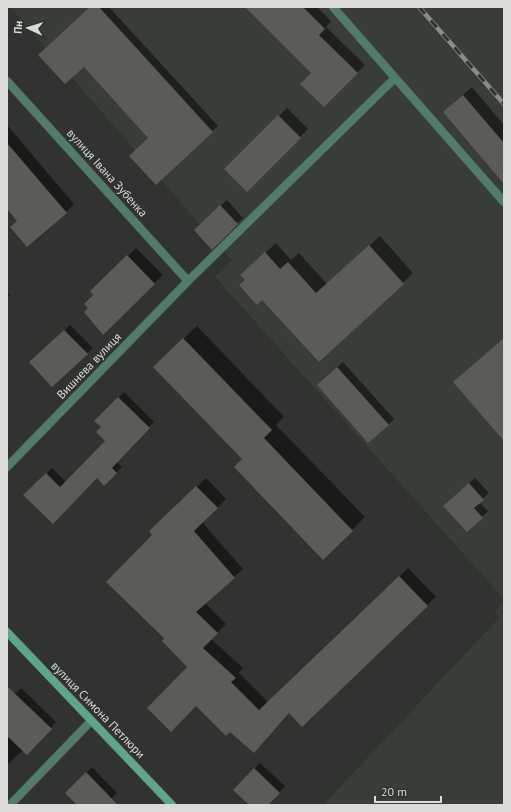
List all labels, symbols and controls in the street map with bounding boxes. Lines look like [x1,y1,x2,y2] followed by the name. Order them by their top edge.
[8,8,48,48] north arrow
[11,20,25,34] text: Пн
[64,126,151,220] street label: вулиця Івана Зубенка
[53,329,124,402] street label: Вишнева вулиця
[48,658,149,761] street label: вулиця Симона Петлюри
[375,778,441,804] scale bar
[381,784,407,799] text: 20 m

